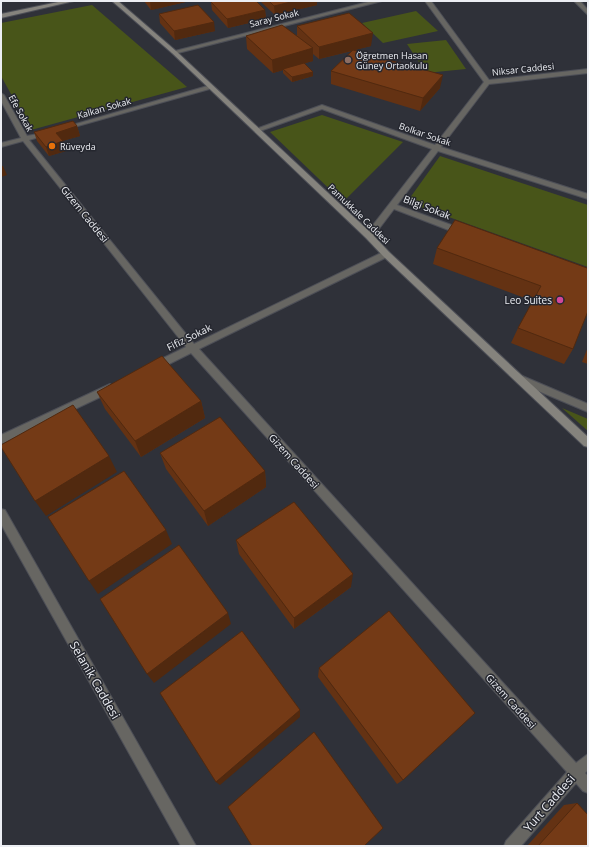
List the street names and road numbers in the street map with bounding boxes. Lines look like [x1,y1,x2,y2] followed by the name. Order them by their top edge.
[248,6,300,30] street label: Saray Sokak
[491,59,555,79] street label: Niksar Caddesi
[6,92,37,134] street label: Efe Sokak
[76,94,133,122] street label: Kalkan Sokak
[397,119,453,149] street label: Bolkar Sokak
[325,181,393,247] street label: Pamukkale Caddesi
[58,183,112,245] street label: Gizem Caddesi
[401,192,453,223] street label: Bilgi Sokak
[164,320,214,354] street label: Fifiz Sokak
[266,431,322,491] street label: Gizem Caddesi
[66,638,124,722] street label: Selanik Caddesi
[483,671,539,731] street label: Gizem Caddesi
[519,771,579,835] street label: Yurt Caddesi

